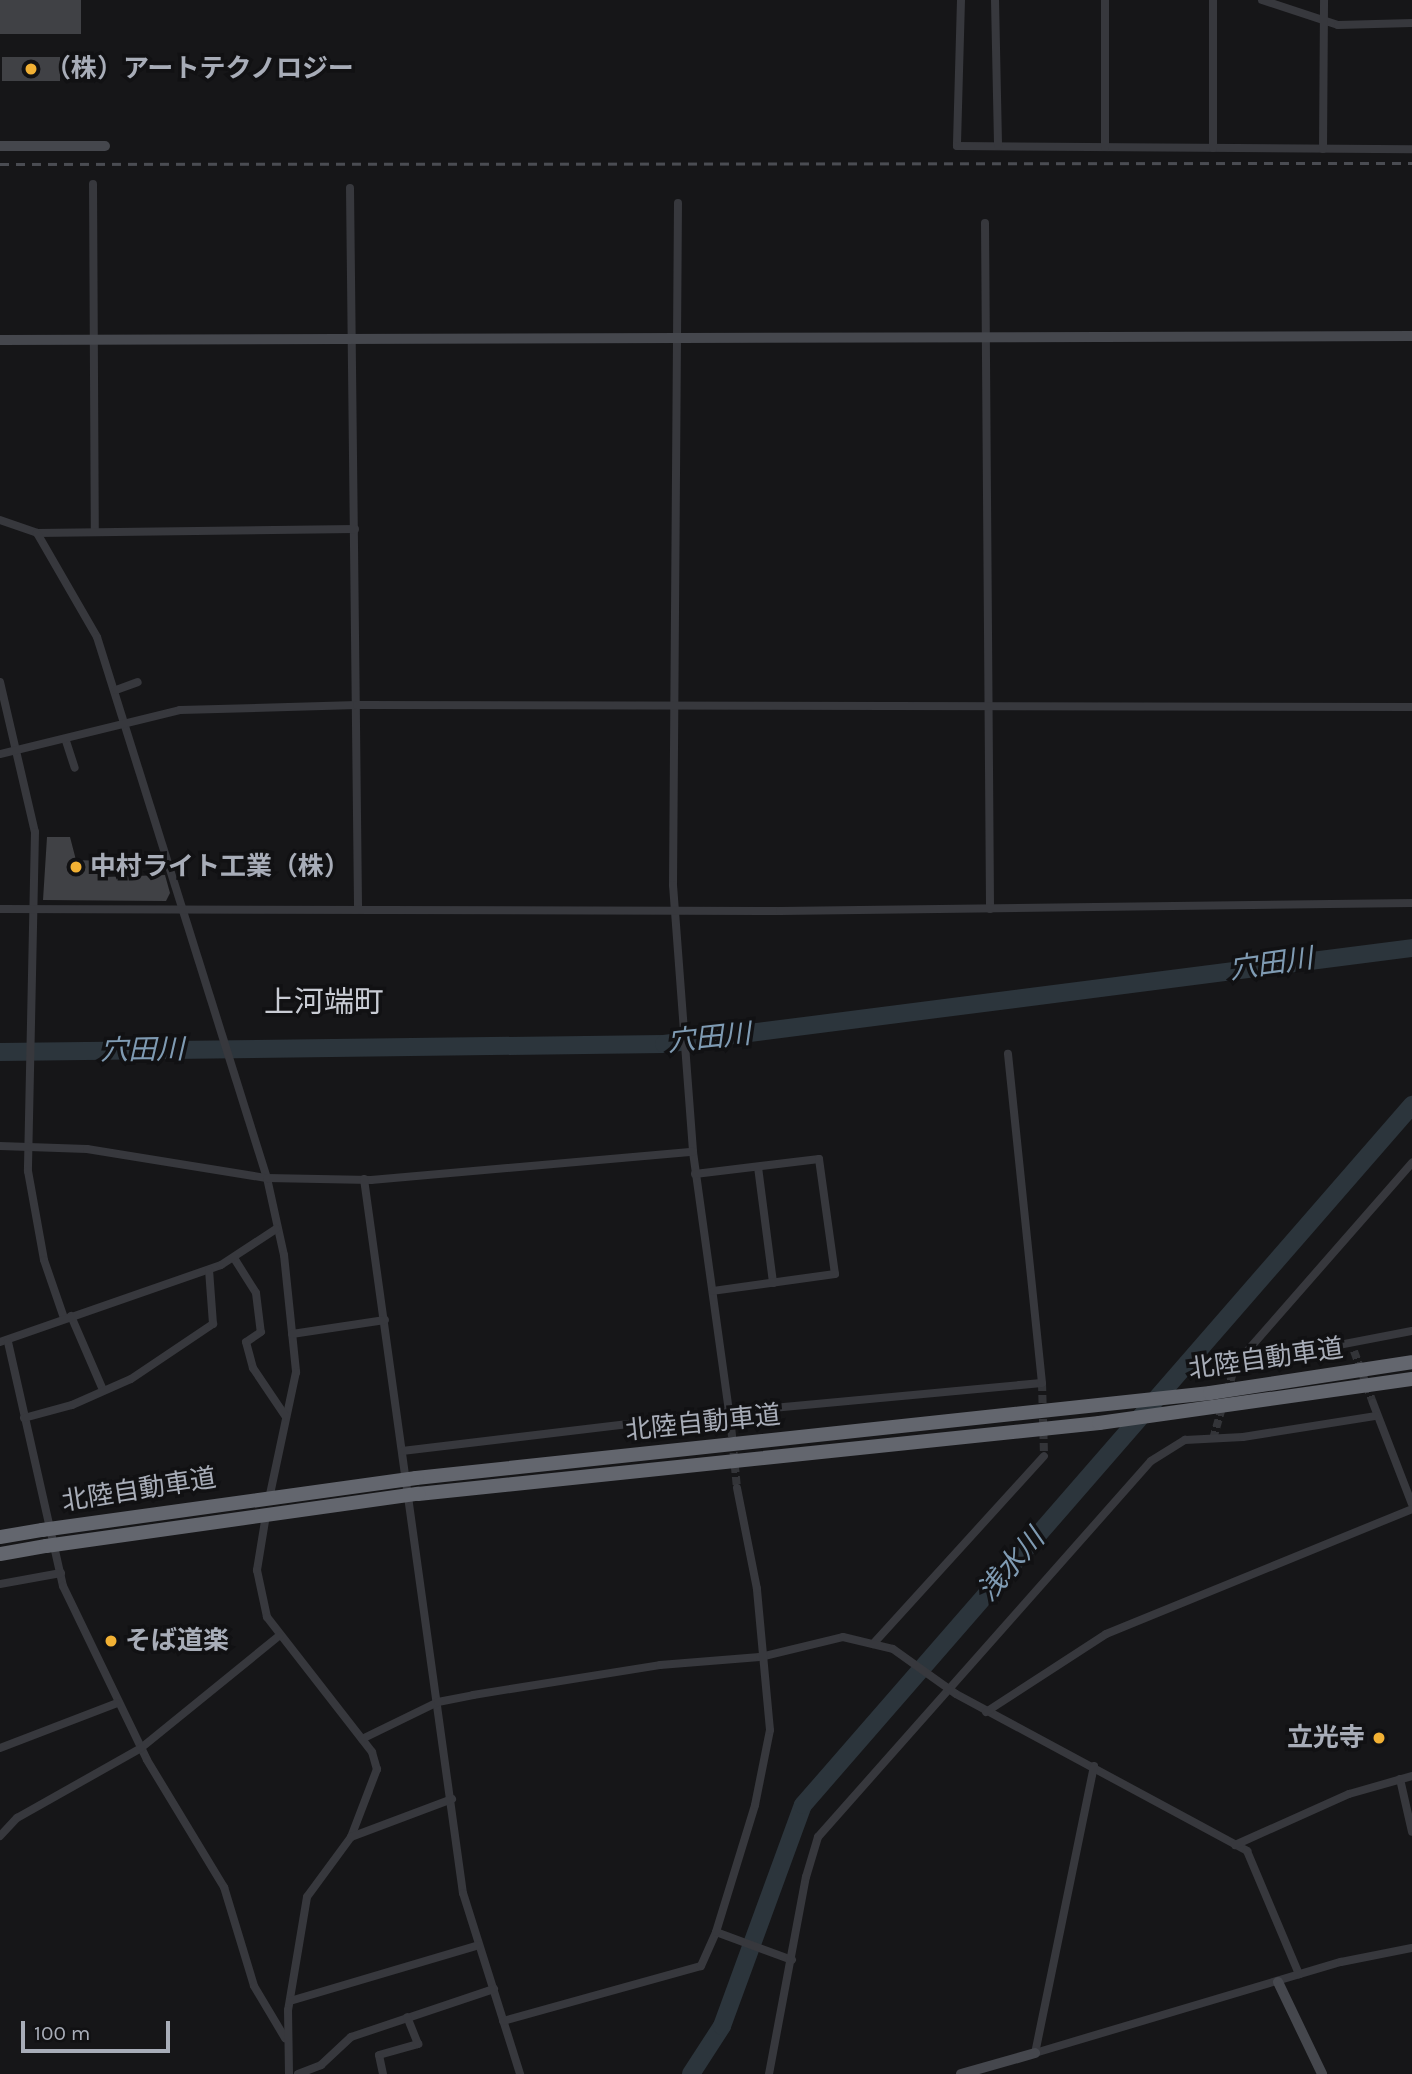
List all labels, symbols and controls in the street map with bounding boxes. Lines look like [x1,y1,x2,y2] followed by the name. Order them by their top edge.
[45,53,355,85] place label: （株）アートテクノロジー
[23,61,39,77] marker: （株）アートテクノロジー
[90,851,350,883] place label: 中村ライト工業（株）
[68,859,84,875] marker: 中村ライト工業（株）
[1227,942,1315,986] water label: 穴田川
[264,984,384,1020] district label: 上河端町
[665,1017,753,1059] water label: 穴田川
[100,1032,184,1068] water label: 穴田川
[1187,1333,1345,1385] street label: 北陸自動車道
[624,1399,782,1447] street label: 北陸自動車道
[60,1462,218,1518] street label: 北陸自動車道
[971,1522,1051,1608] water label: 浅水川
[125,1625,229,1657] place label: そば道楽
[103,1633,119,1649] marker: そば道楽
[1287,1722,1365,1754] place label: 立光寺
[1371,1730,1387,1746] marker: 立光寺
[24,2008,173,2052] scale bar
[34,2021,91,2045] text: 100 m

